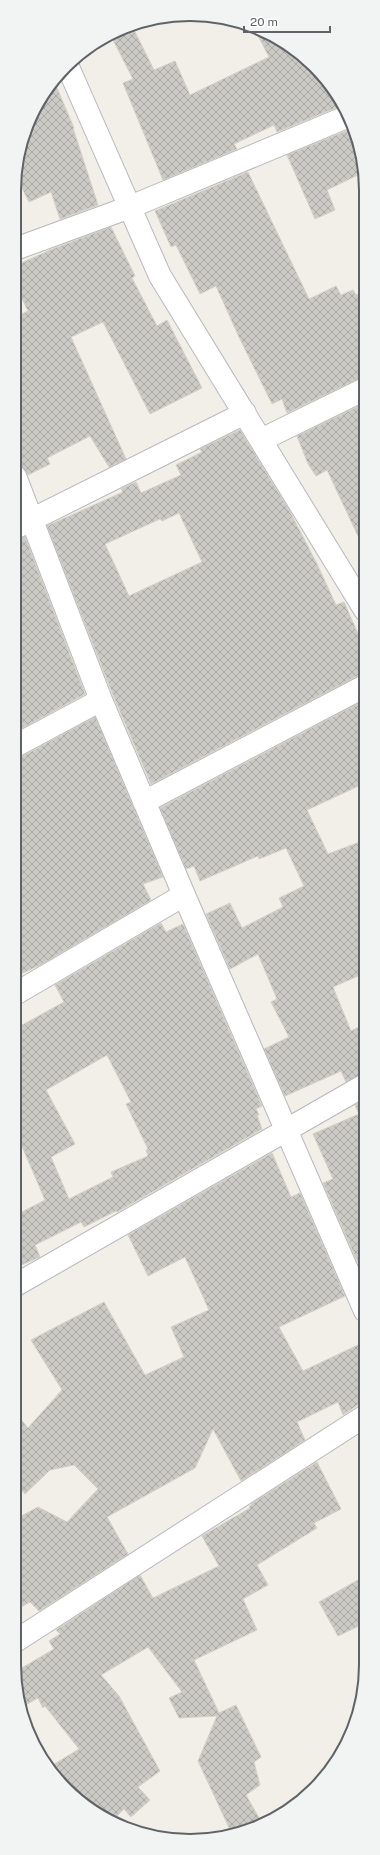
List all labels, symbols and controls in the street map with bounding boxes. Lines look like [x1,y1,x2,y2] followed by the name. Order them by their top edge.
[244,8,330,34] scale bar
[250,15,278,29] text: 20 m

